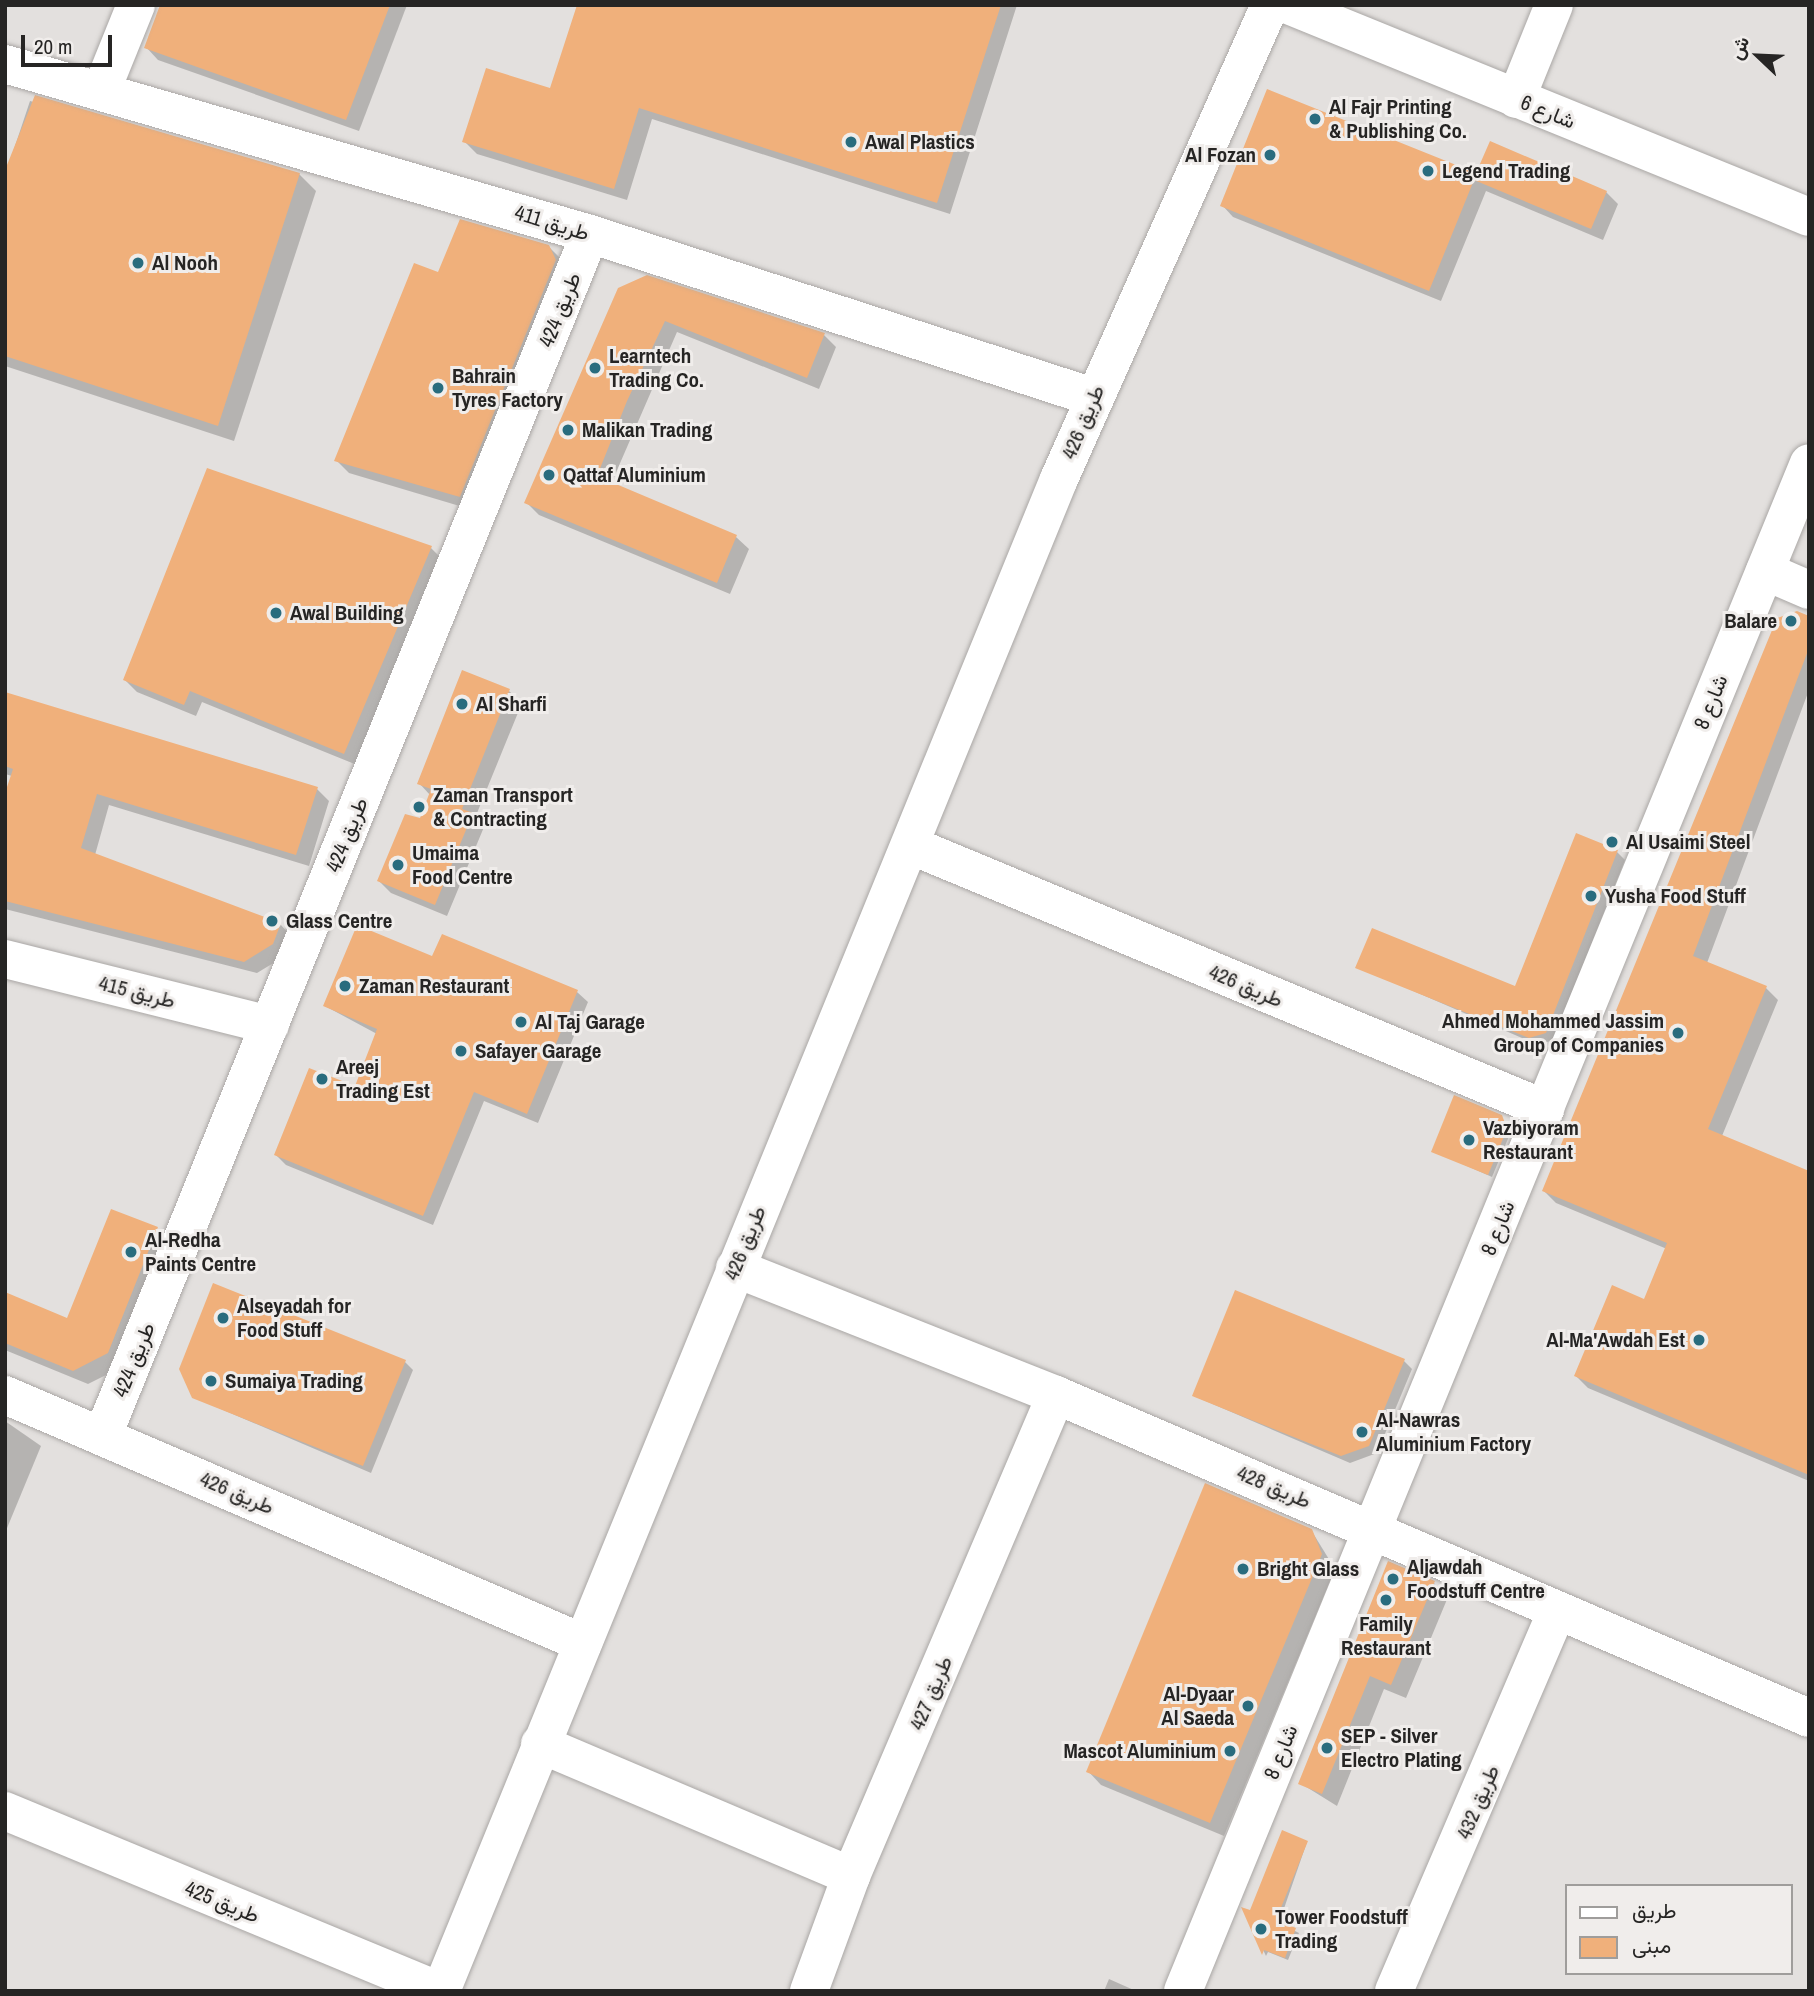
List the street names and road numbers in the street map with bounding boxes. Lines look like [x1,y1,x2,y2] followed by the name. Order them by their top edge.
[1517,90,1579,134] street label: شارع 6
[512,200,592,246] street label: طريق 411
[534,269,586,351] street label: طريق 424
[1056,381,1110,463] street label: طريق 426
[1689,671,1733,733] street label: شارع 8
[321,794,373,876] street label: طريق 424
[1205,959,1287,1013] street label: طريق 426
[96,970,178,1014] street label: طريق 415
[1476,1197,1520,1259] street label: شارع 8
[719,1202,771,1284] street label: طريق 426
[108,1319,160,1401] street label: طريق 424
[1233,1460,1315,1514] street label: طريق 428
[196,1466,278,1520] street label: طريق 426
[904,1652,958,1734] street label: طريق 427
[1259,1721,1303,1783] street label: شارع 8
[1451,1761,1505,1843] street label: طريق 432
[181,1876,263,1928] street label: طريق 425

